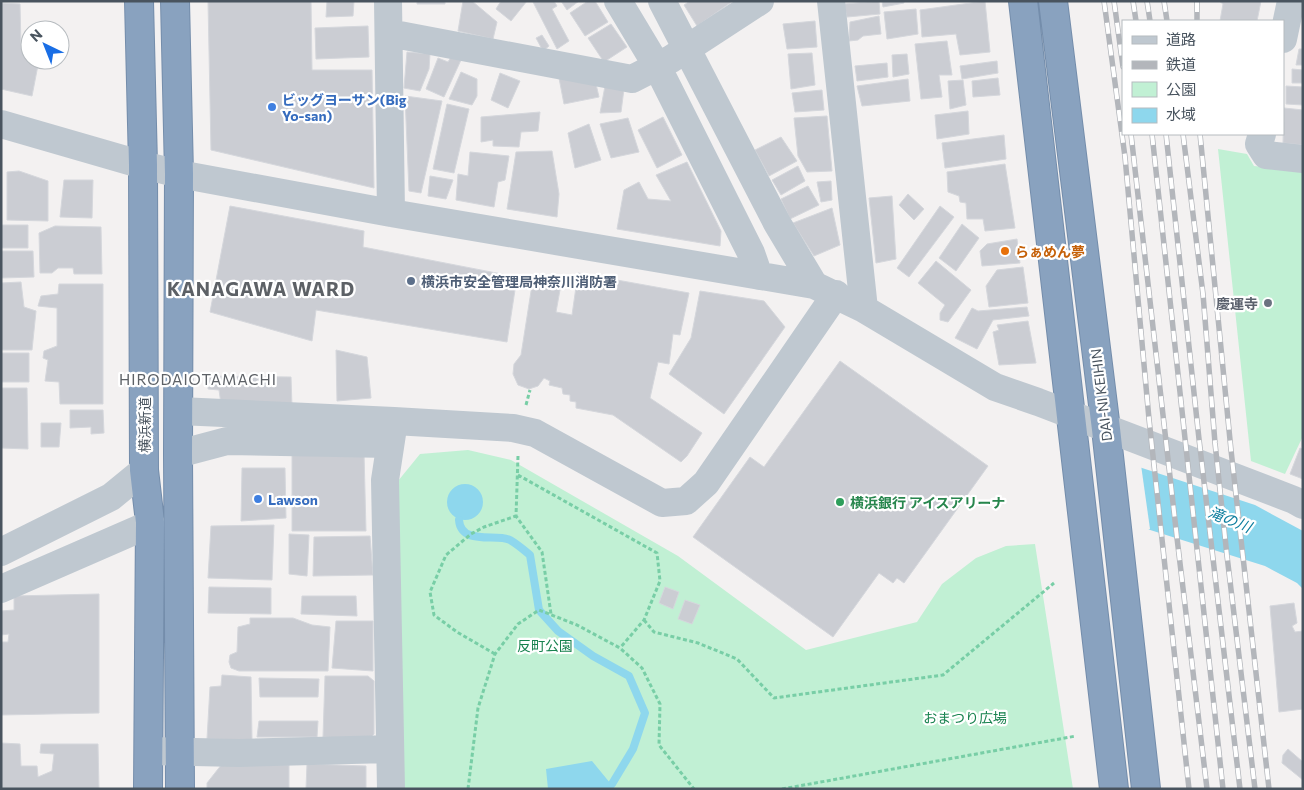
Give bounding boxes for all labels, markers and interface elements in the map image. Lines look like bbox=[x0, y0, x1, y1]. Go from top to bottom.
north arrow bbox=[20, 20, 70, 70]
legend bbox=[1122, 20, 1284, 135]
text: N bbox=[26, 25, 45, 45]
text: 道路 bbox=[1166, 30, 1196, 48]
text: 鉄道 bbox=[1166, 55, 1196, 73]
text: 公園 bbox=[1166, 80, 1196, 98]
place label: ビッグヨーサン(Big Yo-san) bbox=[282, 91, 407, 124]
marker: ビッグヨーサン(Big Yo-san) bbox=[266, 101, 278, 113]
text: 水域 bbox=[1166, 105, 1196, 123]
place label: らぁめん夢 bbox=[1015, 243, 1085, 260]
marker: らぁめん夢 bbox=[999, 245, 1011, 257]
place label: 横浜市安全管理局神奈川消防署 bbox=[421, 273, 617, 290]
marker: 横浜市安全管理局神奈川消防署 bbox=[405, 275, 417, 287]
district label: KANAGAWA WARD bbox=[167, 277, 355, 300]
place label: 慶運寺 bbox=[1216, 295, 1258, 312]
marker: 慶運寺 bbox=[1262, 297, 1274, 309]
street label: DAI-NI KEIHIN bbox=[1087, 348, 1115, 442]
district label: HIRODAIOTAMACHI bbox=[119, 370, 277, 388]
street label: 横浜新道 bbox=[136, 397, 153, 453]
place label: Lawson bbox=[268, 491, 318, 508]
marker: Lawson bbox=[252, 493, 264, 505]
place label: 横浜銀行 アイスアリーナ bbox=[850, 494, 1006, 511]
marker: 横浜銀行 アイスアリーナ bbox=[834, 496, 846, 508]
water label: 滝の川 bbox=[1206, 502, 1256, 537]
park label: 反町公園 bbox=[517, 637, 573, 654]
park label: おまつり広場 bbox=[923, 709, 1007, 726]

